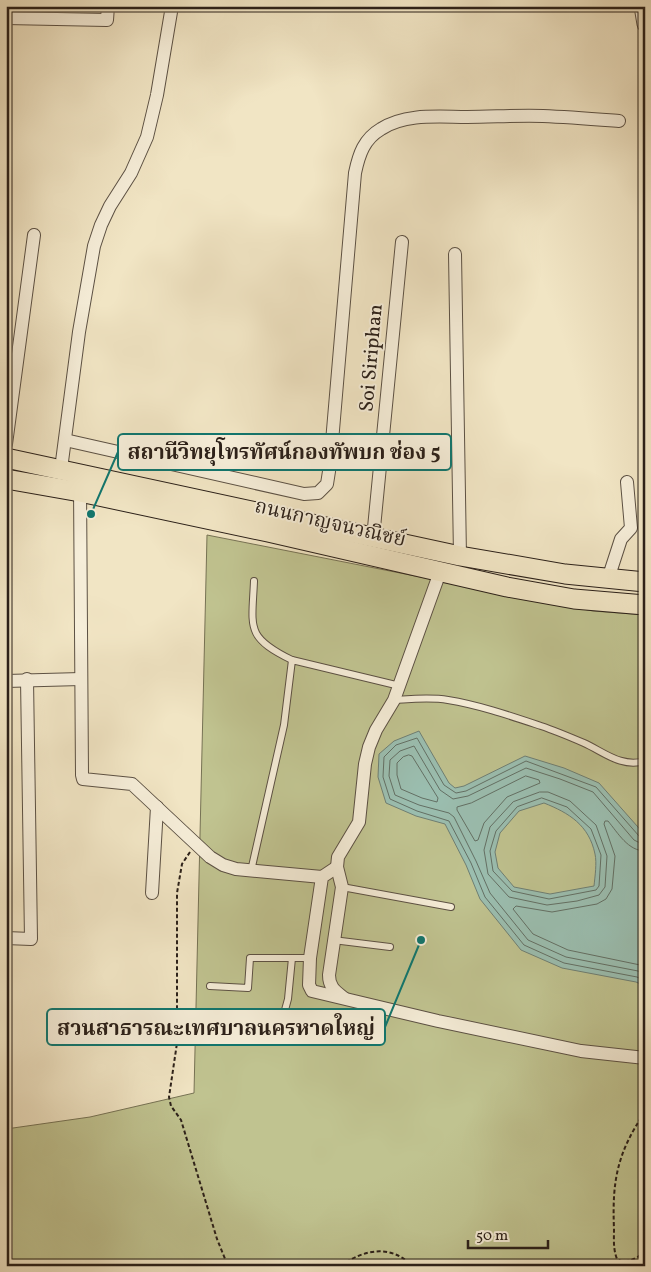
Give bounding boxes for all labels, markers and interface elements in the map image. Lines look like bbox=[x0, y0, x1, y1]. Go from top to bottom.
street label: Soi Siriphan bbox=[353, 303, 391, 413]
callout: สถานีวิทยุโทรทัศน์กองทัพบก ช่อง 5 bbox=[118, 434, 451, 470]
text: สถานีวิทยุโทรทัศน์กองทัพบก ช่อง 5 bbox=[127, 437, 441, 468]
street label: ถนนกาญจนวณิชย์ bbox=[252, 493, 408, 555]
callout: สวนสาธารณะเทศบาลนครหาดใหญ่ bbox=[47, 1009, 385, 1045]
text: สวนสาธารณะเทศบาลนครหาดใหญ่ bbox=[57, 1013, 375, 1044]
scale bar bbox=[468, 1217, 548, 1249]
text: 50 m bbox=[476, 1226, 508, 1247]

